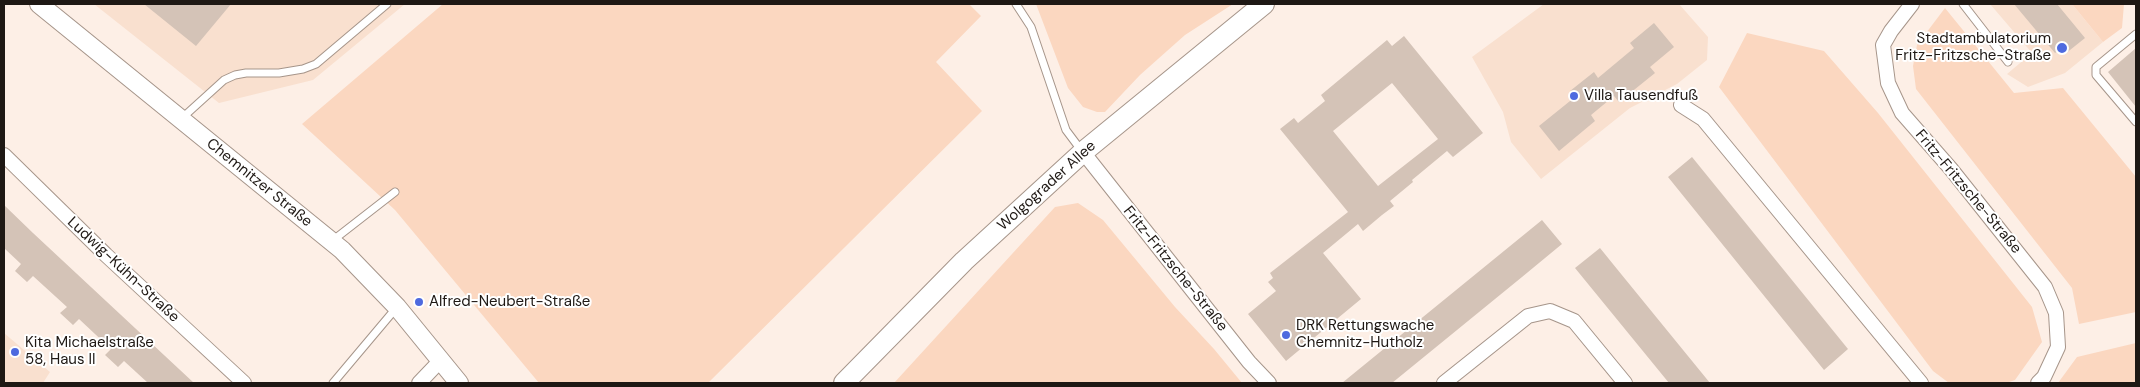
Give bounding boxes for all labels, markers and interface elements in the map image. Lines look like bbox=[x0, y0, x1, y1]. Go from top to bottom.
place label: Stadtambulatorium Fritz-Fritzsche-Straße bbox=[1895, 30, 2051, 65]
marker: Stadtambulatorium Fritz-Fritzsche-Straße bbox=[2055, 41, 2069, 55]
place label: Villa Tausendfuß bbox=[1584, 87, 1698, 105]
marker: Villa Tausendfuß bbox=[1568, 90, 1580, 102]
street label: Fritz-Fritzsche-Straße bbox=[1911, 127, 2025, 257]
street label: Chemnitzer Straße bbox=[203, 135, 315, 231]
street label: Wolgograder Allee bbox=[994, 137, 1100, 235]
street label: Fritz-Fritzsche-Straße bbox=[1119, 203, 1231, 335]
street label: Ludwig-Kühn-Straße bbox=[63, 213, 183, 327]
place label: Alfred-Neubert-Straße bbox=[429, 293, 590, 311]
marker: Alfred-Neubert-Straße bbox=[413, 296, 425, 308]
place label: DRK Rettungswache Chemnitz-Hutholz bbox=[1296, 317, 1434, 352]
marker: DRK Rettungswache Chemnitz-Hutholz bbox=[1280, 329, 1292, 341]
place label: Kita Michaelstraße 58, Haus II bbox=[25, 334, 154, 369]
marker: Kita Michaelstraße 58, Haus II bbox=[9, 346, 21, 358]

